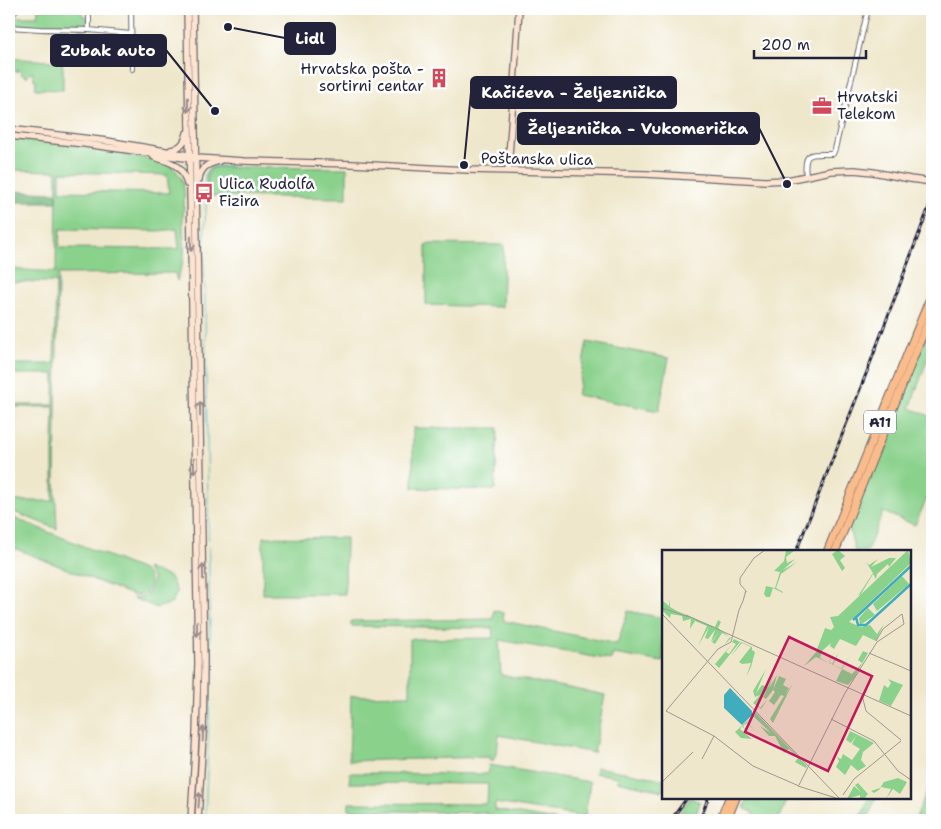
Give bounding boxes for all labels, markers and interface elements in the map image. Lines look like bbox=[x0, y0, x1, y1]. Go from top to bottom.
callout: Lidl bbox=[285, 23, 335, 54]
text: Lidl bbox=[295, 28, 325, 49]
scale bar bbox=[754, 28, 866, 60]
callout: Zubak auto bbox=[51, 35, 166, 66]
text: 200 m bbox=[761, 35, 810, 55]
text: Zubak auto bbox=[60, 40, 156, 61]
place label: Hrvatska pošta - sortirni centar bbox=[301, 59, 424, 96]
building icon: Hrvatska pošta - sortirni centar bbox=[428, 67, 450, 89]
callout: Kačićeva - Željeznička bbox=[471, 77, 676, 108]
text: Kačićeva - Željeznička bbox=[481, 82, 667, 103]
place label: Hrvatski Telekom bbox=[837, 87, 898, 124]
office icon: Hrvatski Telekom bbox=[811, 95, 833, 117]
one-way arrow bbox=[184, 97, 193, 113]
callout: Željeznička - Vukomerička bbox=[518, 113, 759, 144]
text: Željeznička - Vukomerička bbox=[528, 118, 748, 139]
street label: Poštanska ulica bbox=[481, 148, 594, 170]
place label: Ulica Rudolfa Fizira bbox=[219, 174, 315, 211]
bus stop icon: Ulica Rudolfa Fizira bbox=[193, 182, 215, 204]
one-way arrow bbox=[186, 235, 195, 251]
one-way arrow bbox=[196, 402, 205, 418]
road number: A11 bbox=[864, 411, 896, 434]
one-way arrow bbox=[190, 458, 199, 474]
inset map bbox=[662, 550, 911, 799]
one-way arrow bbox=[198, 564, 208, 580]
one-way arrow bbox=[192, 620, 202, 636]
one-way arrow bbox=[198, 727, 207, 743]
one-way arrow bbox=[194, 792, 203, 808]

